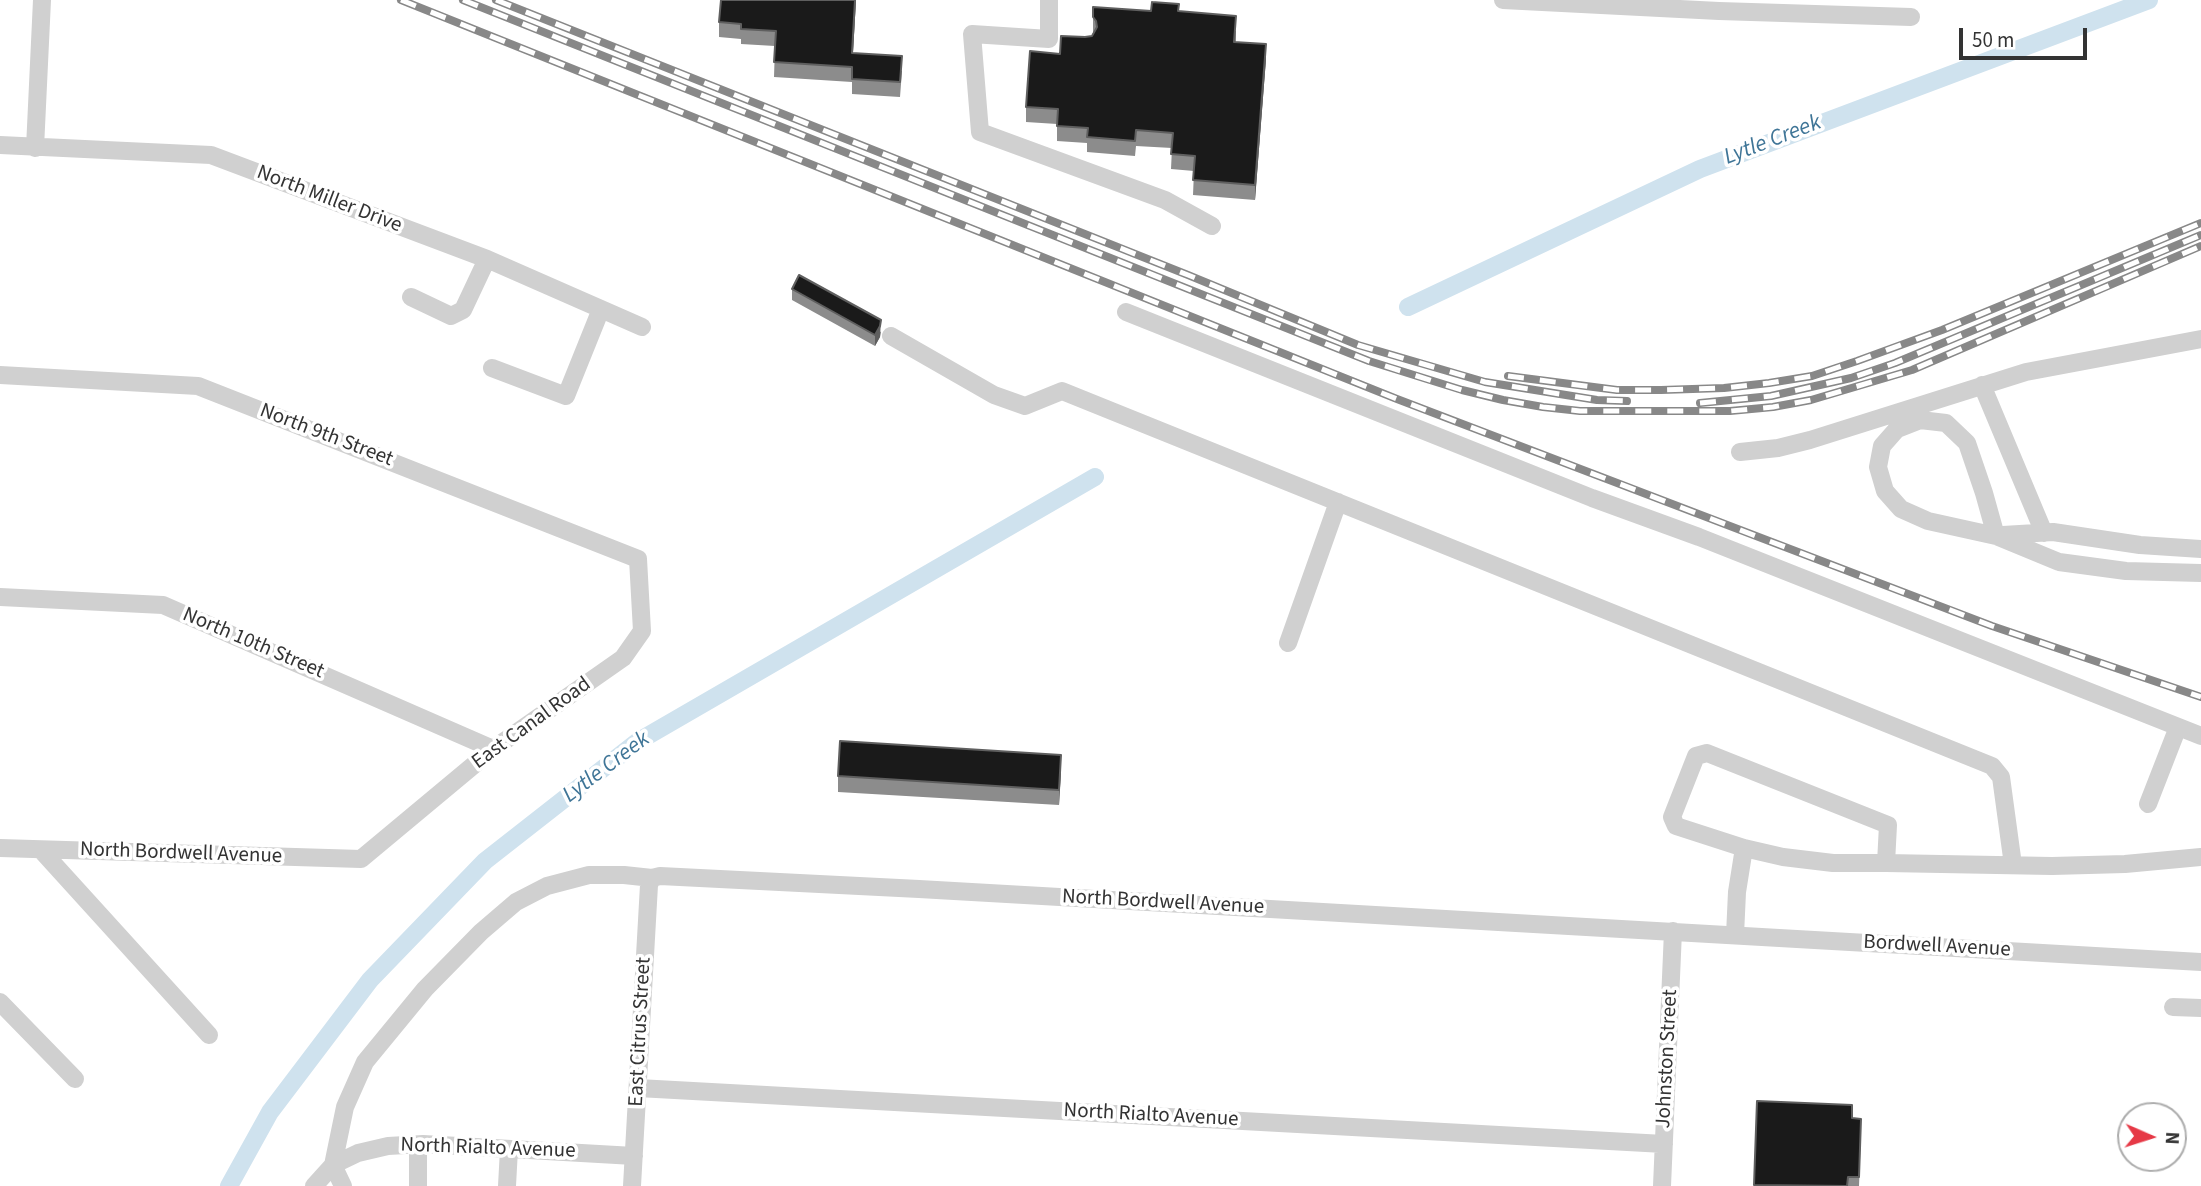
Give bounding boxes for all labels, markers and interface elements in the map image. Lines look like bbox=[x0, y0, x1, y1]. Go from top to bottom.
scale bar bbox=[1963, 14, 2091, 58]
text: 50 m bbox=[1972, 25, 2014, 55]
water label: Lytle Creek bbox=[1720, 110, 1826, 172]
street label: North Miller Drive bbox=[253, 161, 405, 239]
street label: North 9th Street bbox=[256, 399, 396, 473]
street label: North 10th Street bbox=[178, 603, 328, 685]
street label: East Canal Road bbox=[468, 672, 596, 776]
water label: Lytle Creek bbox=[558, 726, 656, 810]
street label: North Bordwell Avenue bbox=[79, 838, 283, 870]
street label: North Bordwell Avenue bbox=[1061, 885, 1265, 921]
street label: Bordwell Avenue bbox=[1863, 931, 2011, 963]
street label: East Citrus Street bbox=[624, 956, 658, 1108]
street label: Johnston Street bbox=[1652, 989, 1684, 1129]
street label: North Rialto Avenue bbox=[1063, 1099, 1239, 1133]
north arrow bbox=[2117, 1102, 2187, 1172]
text: N bbox=[2158, 1131, 2185, 1145]
street label: North Rialto Avenue bbox=[400, 1133, 576, 1165]

